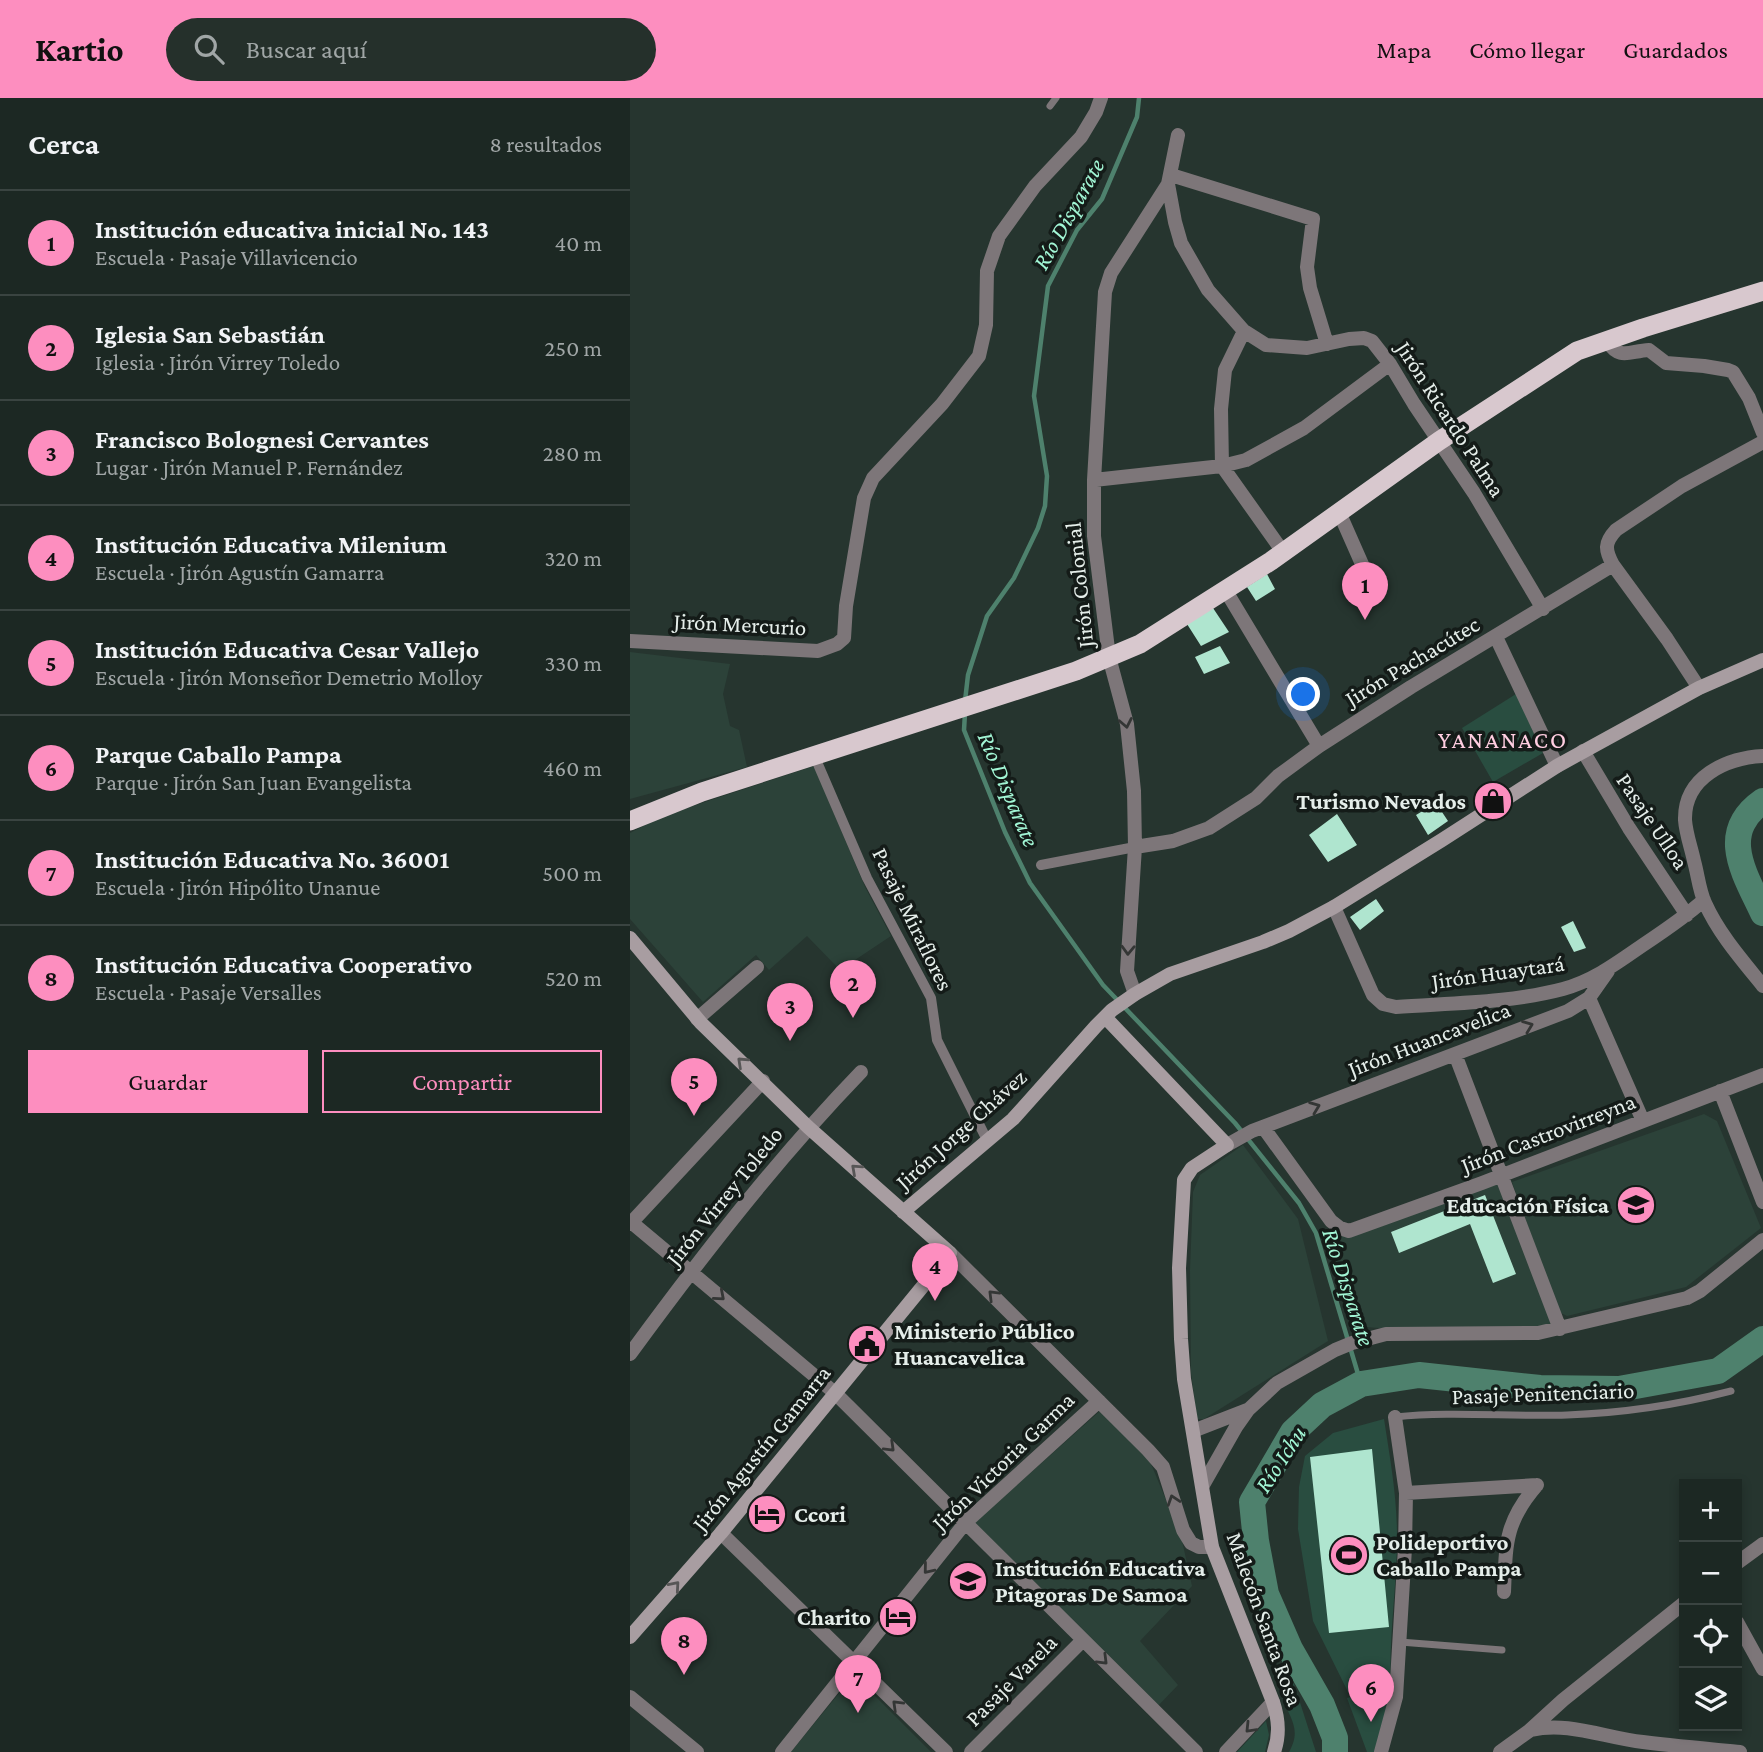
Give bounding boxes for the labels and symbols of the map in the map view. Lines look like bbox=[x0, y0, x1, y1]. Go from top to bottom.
water label: Río Disparate bbox=[1027, 154, 1109, 274]
street label: Jirón Ricardo Palma bbox=[1390, 335, 1511, 502]
street label: Jirón Colonial bbox=[1059, 521, 1099, 651]
pin: 1 bbox=[1342, 562, 1388, 620]
street label: Jirón Mercurio bbox=[671, 607, 807, 640]
street label: Jirón Pachacútec bbox=[1338, 611, 1484, 712]
your location bbox=[1286, 677, 1320, 711]
one-way arrow bbox=[1118, 717, 1133, 729]
district label: YANANACO bbox=[1438, 726, 1568, 753]
water label: Río Disparate bbox=[973, 727, 1045, 851]
street label: Pasaje Ulloa bbox=[1611, 768, 1695, 874]
shop icon: Turismo Nevados bbox=[1472, 780, 1514, 822]
place label: Turismo Nevados bbox=[1296, 788, 1466, 814]
street label: Pasaje Miraflores bbox=[867, 843, 959, 995]
one-way arrow bbox=[1120, 945, 1135, 956]
street label: Jirón Huaytará bbox=[1428, 950, 1566, 994]
pin: 2 bbox=[830, 960, 876, 1018]
pin: 3 bbox=[767, 983, 813, 1041]
street label: Jirón Huancavelica bbox=[1342, 996, 1514, 1083]
one-way arrow bbox=[1521, 1020, 1533, 1034]
one-way arrow bbox=[737, 1057, 750, 1070]
pin: 5 bbox=[671, 1058, 717, 1116]
street label: Jirón Jorge Chávez bbox=[889, 1063, 1032, 1196]
street label: Jirón Castrovirreyna bbox=[1455, 1088, 1639, 1179]
one-way arrow bbox=[1309, 1102, 1321, 1116]
street label: Jirón Virrey Toledo bbox=[659, 1121, 788, 1272]
one-way arrow bbox=[851, 1165, 864, 1178]
school or university icon: Educación Física bbox=[1615, 1184, 1657, 1226]
place label: Educación Física bbox=[1446, 1192, 1610, 1218]
water label: Río Disparate bbox=[1317, 1225, 1381, 1349]
pin: 4 bbox=[912, 1243, 958, 1301]
one-way arrow bbox=[713, 1287, 725, 1300]
one-way arrow bbox=[988, 1291, 1001, 1304]
place label: Ministerio Público Huancavelica bbox=[894, 1318, 1075, 1370]
public building icon: Ministerio Público Huancavelica bbox=[846, 1323, 888, 1365]
street label: Jirón Agustín Gamarra bbox=[685, 1360, 836, 1537]
street label: Pasaje Penitenciario bbox=[1451, 1377, 1635, 1409]
street label: Jirón Victoria Garma bbox=[925, 1386, 1080, 1537]
water label: Río Ichu bbox=[1249, 1421, 1311, 1497]
one-way arrow bbox=[882, 1439, 895, 1452]
hotel icon: Ccori bbox=[746, 1493, 788, 1535]
one-way arrow bbox=[1167, 1494, 1181, 1507]
place label: Ccori bbox=[794, 1501, 846, 1527]
street label: Malecón Santa Rosa bbox=[1221, 1528, 1309, 1710]
place label: Polideportivo Caballo Pampa bbox=[1376, 1529, 1522, 1581]
sports icon: Polideportivo Caballo Pampa bbox=[1328, 1534, 1370, 1576]
place label: Institución Educativa Pitagoras De Samoa bbox=[995, 1555, 1206, 1607]
school or university icon: Institución Educativa Pitagoras De Samoa bbox=[947, 1560, 989, 1602]
one-way arrow bbox=[924, 1561, 937, 1573]
one-way arrow bbox=[667, 1581, 679, 1594]
hotel icon: Charito bbox=[877, 1596, 919, 1638]
place label: Charito bbox=[797, 1604, 871, 1630]
pin: 8 bbox=[661, 1617, 707, 1675]
street label: Pasaje Varela bbox=[960, 1629, 1062, 1731]
one-way arrow bbox=[1094, 1652, 1107, 1665]
pin: 7 bbox=[835, 1655, 881, 1713]
pin: 6 bbox=[1348, 1664, 1394, 1722]
one-way arrow bbox=[892, 1700, 905, 1713]
one-way arrow bbox=[1246, 1719, 1259, 1732]

